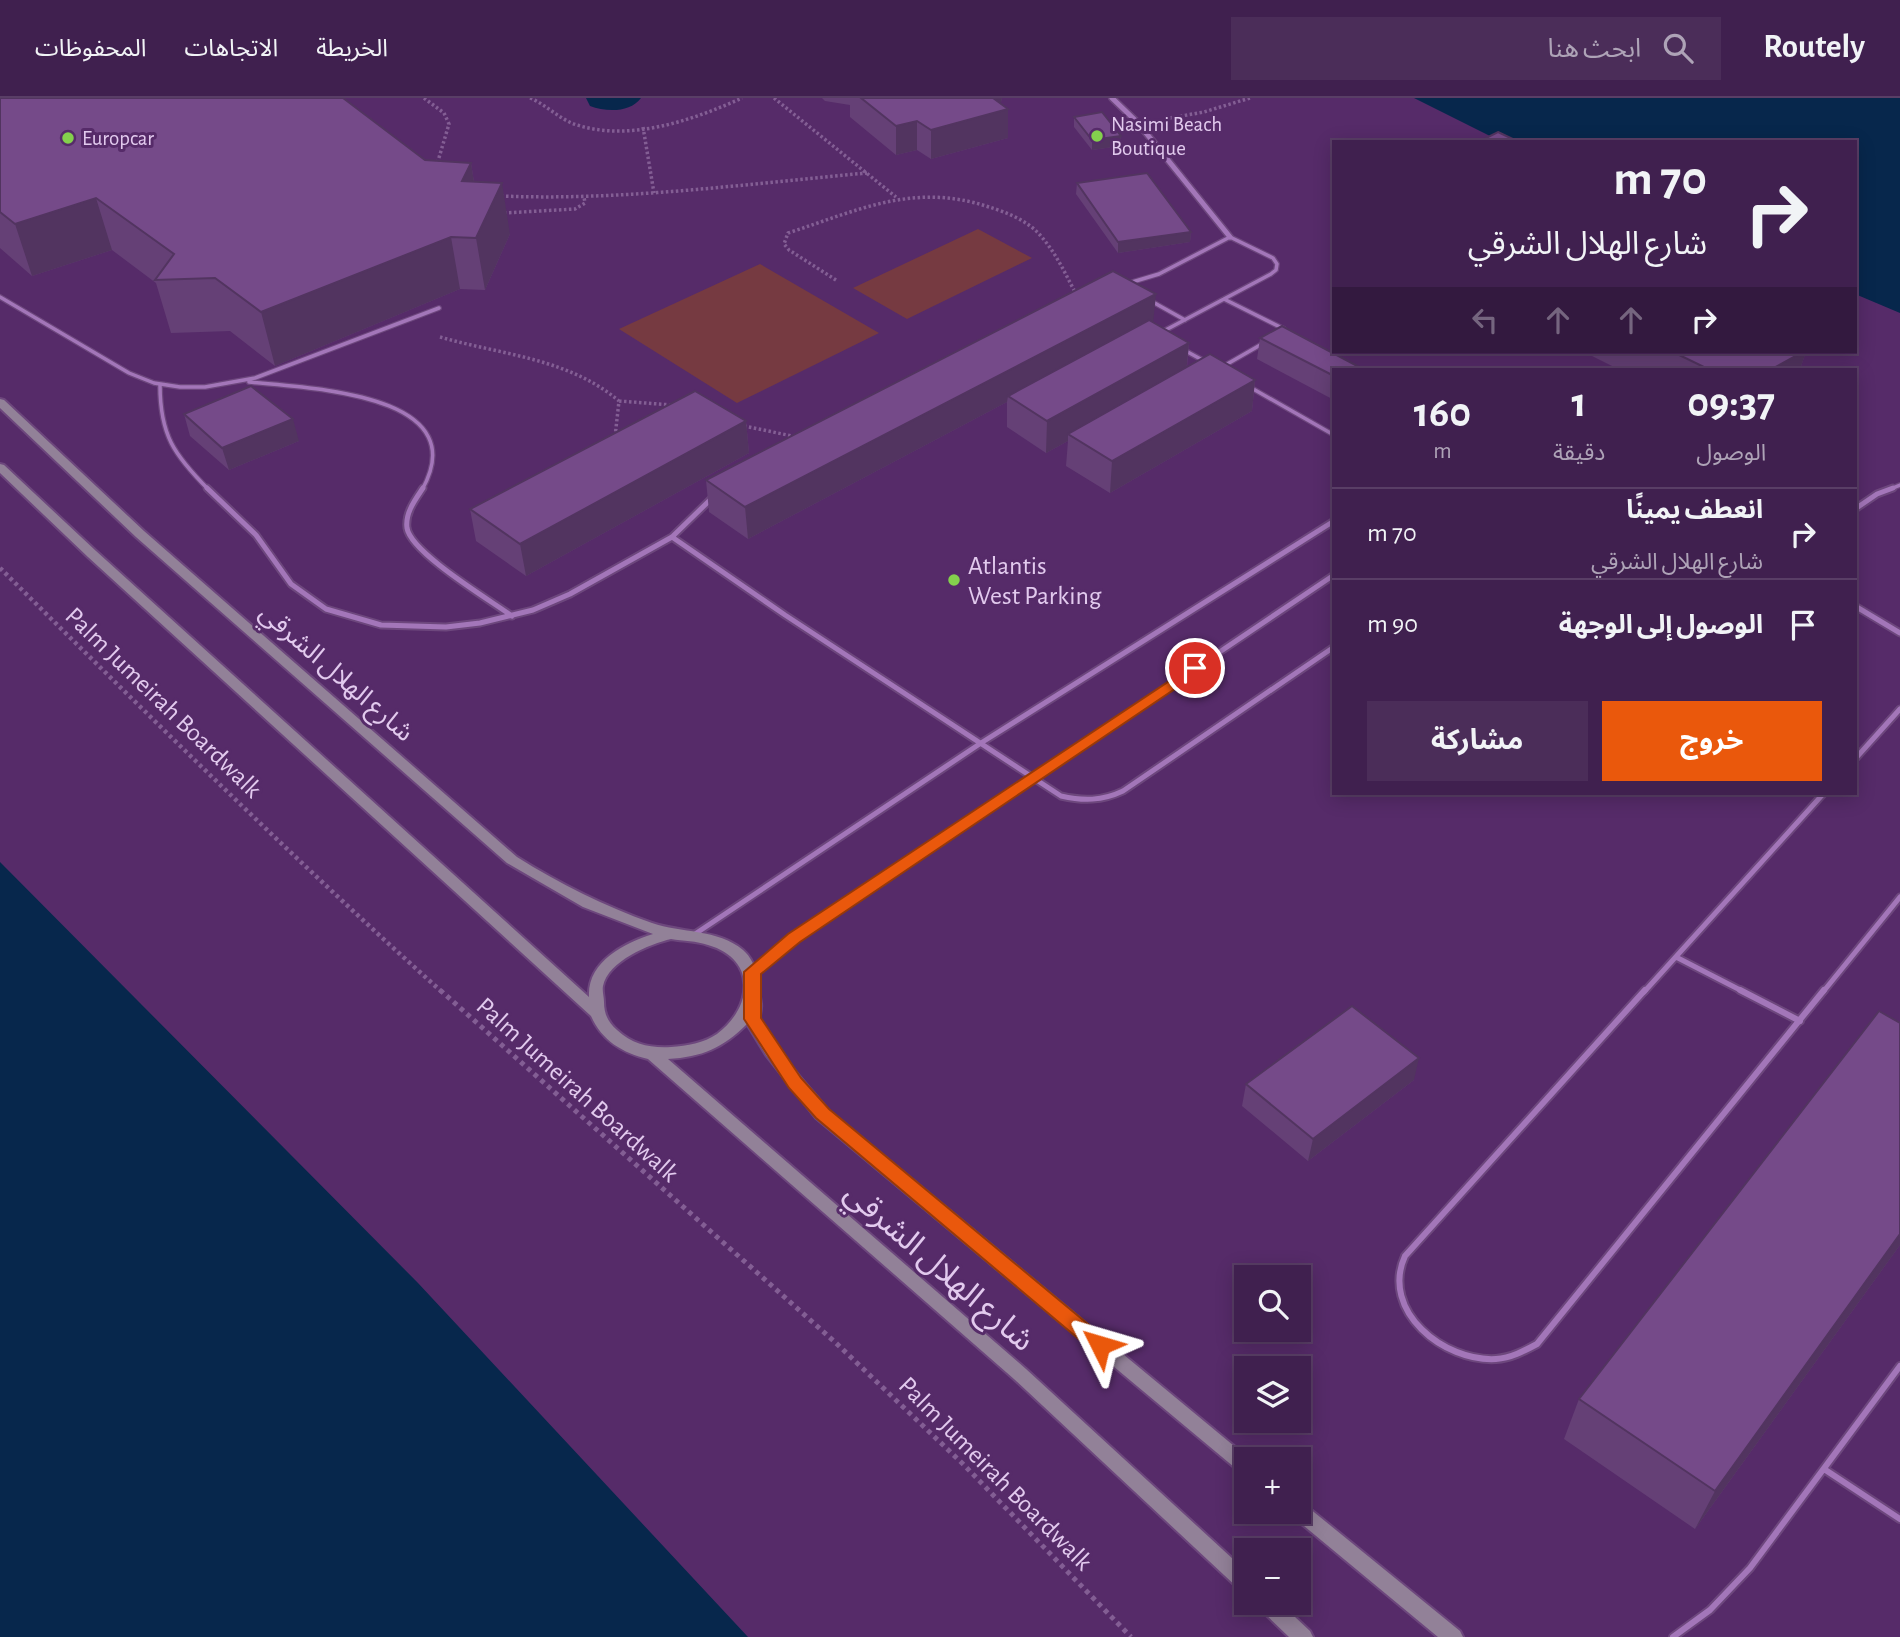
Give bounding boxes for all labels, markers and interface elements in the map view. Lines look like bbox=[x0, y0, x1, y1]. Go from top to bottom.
search box bbox=[1231, 17, 1721, 80]
icon: search bbox=[1659, 29, 1697, 67]
text: Routely bbox=[1763, 31, 1865, 64]
text: ابحث هنا bbox=[1547, 36, 1641, 62]
text: المحفوظات bbox=[35, 37, 146, 61]
text: الاتجاهات bbox=[184, 37, 278, 61]
text: الخريطة bbox=[316, 37, 388, 61]
place label: Nasimi Beach Boutique bbox=[1111, 114, 1222, 159]
place label: Europcar bbox=[82, 128, 154, 149]
marker: Nasimi Beach Boutique bbox=[1089, 128, 1105, 144]
marker: Europcar bbox=[60, 130, 76, 146]
text: 70 m bbox=[1613, 155, 1707, 204]
icon: right bbox=[1731, 168, 1822, 259]
text: شارع الهلال الشرقي bbox=[1468, 228, 1707, 260]
icon: left bbox=[1466, 301, 1504, 339]
icon: ahead bbox=[1539, 301, 1577, 339]
icon: ahead bbox=[1612, 301, 1650, 339]
icon: right bbox=[1685, 301, 1723, 339]
text: 1 bbox=[1572, 382, 1587, 424]
text: 09:37 bbox=[1687, 382, 1775, 424]
text: 160 bbox=[1414, 392, 1471, 434]
text: m bbox=[1433, 440, 1452, 463]
text: دقيقة bbox=[1553, 442, 1605, 465]
text: الوصول bbox=[1696, 442, 1766, 465]
text: انعطف يمينًا bbox=[1626, 497, 1763, 523]
icon: right bbox=[1784, 515, 1822, 553]
text: 70 m bbox=[1367, 520, 1417, 546]
text: شارع الهلال الشرقي bbox=[1591, 551, 1763, 574]
place label: Atlantis West Parking bbox=[968, 553, 1102, 609]
marker: Atlantis West Parking bbox=[946, 572, 962, 588]
street label: شارع الهلال الشرقي bbox=[251, 599, 418, 751]
street label: Palm Jumeirah Boardwalk bbox=[60, 602, 267, 803]
icon: arrive bbox=[1784, 606, 1822, 644]
text: 90 m bbox=[1367, 611, 1418, 637]
text: الوصول إلى الوجهة bbox=[1559, 612, 1763, 638]
pin bbox=[1165, 638, 1225, 698]
icon: arrive bbox=[1176, 649, 1214, 687]
button: مشاركة bbox=[1367, 701, 1588, 781]
button: خروج bbox=[1602, 701, 1822, 781]
street label: Palm Jumeirah Boardwalk bbox=[471, 993, 683, 1187]
street label: شارع الهلال الشرقي bbox=[834, 1176, 1040, 1363]
map controls bbox=[1234, 1265, 1311, 1615]
button: search bbox=[1234, 1265, 1311, 1342]
position arrow bbox=[1063, 1308, 1137, 1382]
button: layers bbox=[1234, 1356, 1311, 1433]
street label: Palm Jumeirah Boardwalk bbox=[894, 1372, 1097, 1576]
button: + bbox=[1234, 1447, 1311, 1524]
button: − bbox=[1234, 1538, 1311, 1615]

